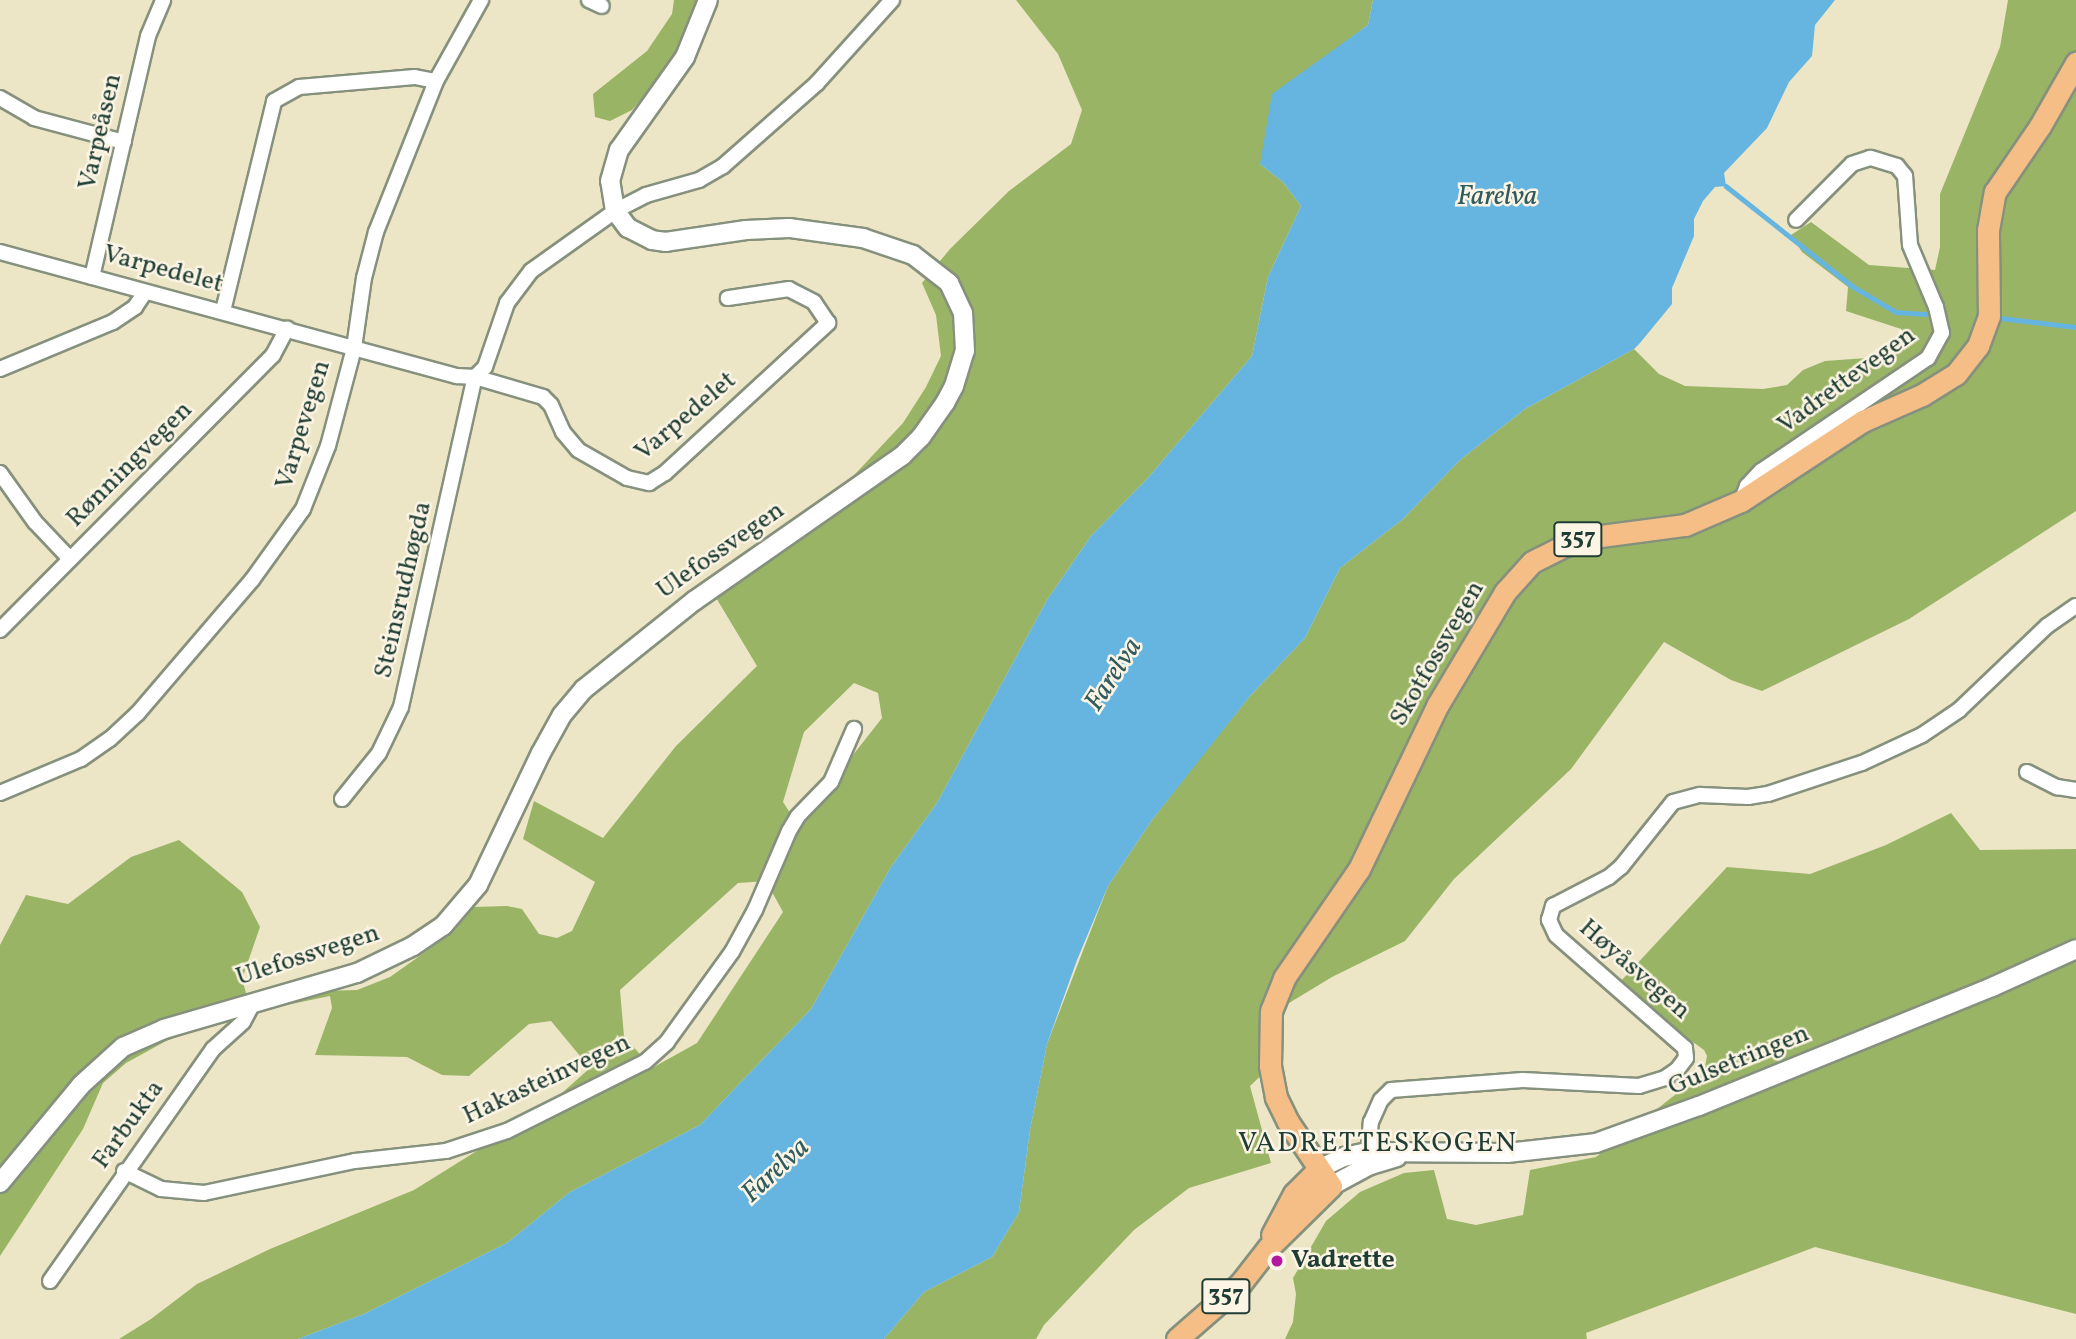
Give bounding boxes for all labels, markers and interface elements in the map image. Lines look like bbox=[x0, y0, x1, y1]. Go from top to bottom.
street label: Varpeåsen bbox=[72, 71, 130, 193]
water label: Farelva bbox=[1457, 180, 1537, 214]
street label: Varpedelet bbox=[100, 239, 226, 301]
street label: Vadrettevegen bbox=[1772, 320, 1922, 442]
street label: Varpevegen bbox=[270, 357, 338, 493]
street label: Varpedelet bbox=[629, 366, 743, 468]
street label: Rønningvegen bbox=[60, 395, 200, 535]
street label: Ulefossvegen bbox=[651, 495, 791, 607]
street label: Steinsrudhøgda bbox=[369, 499, 439, 681]
road number: 357 bbox=[1552, 518, 1604, 560]
street label: Skotfossvegen bbox=[1384, 576, 1492, 732]
water label: Farelva bbox=[1078, 632, 1150, 718]
street label: Høyåsvegen bbox=[1572, 913, 1696, 1027]
street label: Ulefossvegen bbox=[232, 918, 384, 994]
street label: Gulsetringen bbox=[1664, 1019, 1814, 1103]
street label: Hakasteinvegen bbox=[458, 1028, 636, 1132]
street label: Farbukta bbox=[86, 1074, 172, 1176]
district label: VADRETTESKOGEN bbox=[1240, 1127, 1516, 1161]
water label: Farelva bbox=[735, 1131, 817, 1211]
place label: Vadrette bbox=[1291, 1245, 1395, 1277]
marker: Vadrette bbox=[1269, 1253, 1285, 1269]
road number: 357 bbox=[1200, 1276, 1252, 1316]

